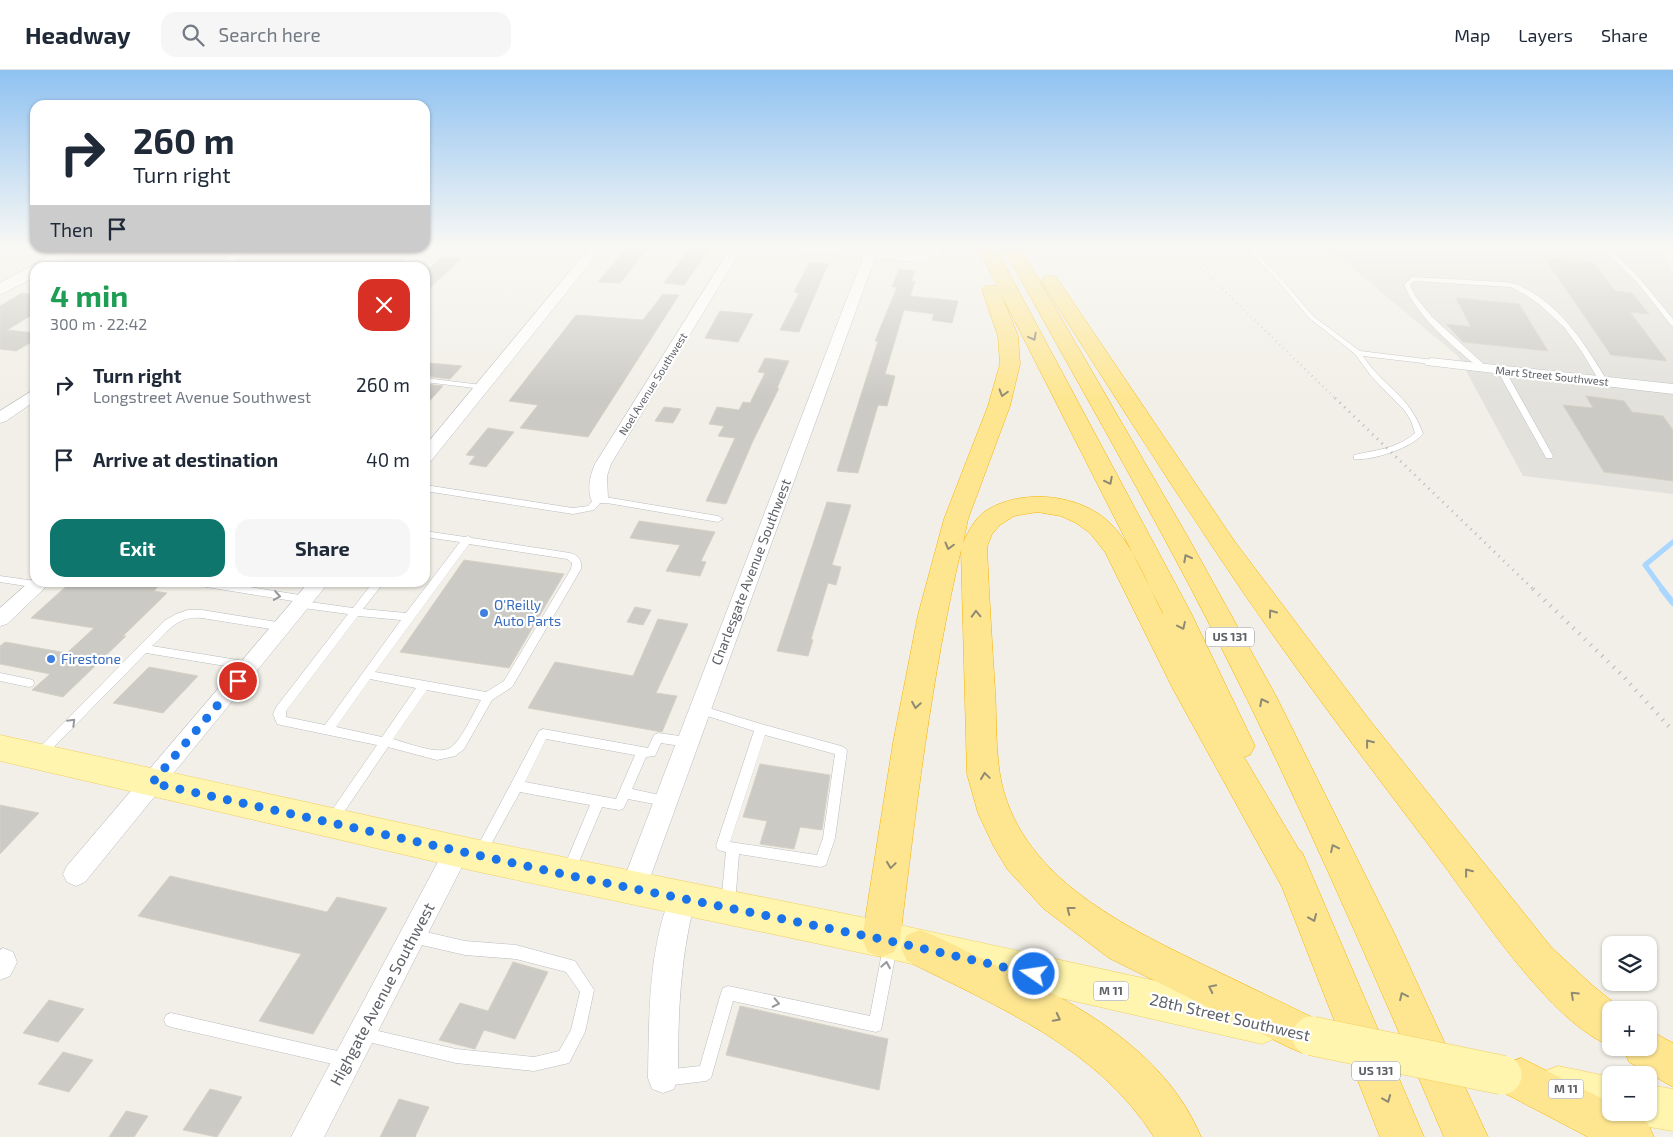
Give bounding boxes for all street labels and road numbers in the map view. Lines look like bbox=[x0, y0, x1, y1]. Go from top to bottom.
street label: Noel Avenue Southwest bbox=[616, 330, 689, 437]
street label: Mart Street Southwest bbox=[1495, 363, 1609, 388]
street label: Charlesgate Avenue Southwest bbox=[707, 476, 794, 667]
road number: US 131 bbox=[1206, 628, 1254, 646]
street label: Highgate Avenue Southwest bbox=[325, 899, 438, 1088]
road number: M 11 bbox=[1094, 981, 1128, 1000]
street label: 28th Street Southwest bbox=[1148, 989, 1312, 1044]
road number: US 131 bbox=[1352, 1061, 1400, 1080]
road number: M 11 bbox=[1548, 1080, 1584, 1098]

